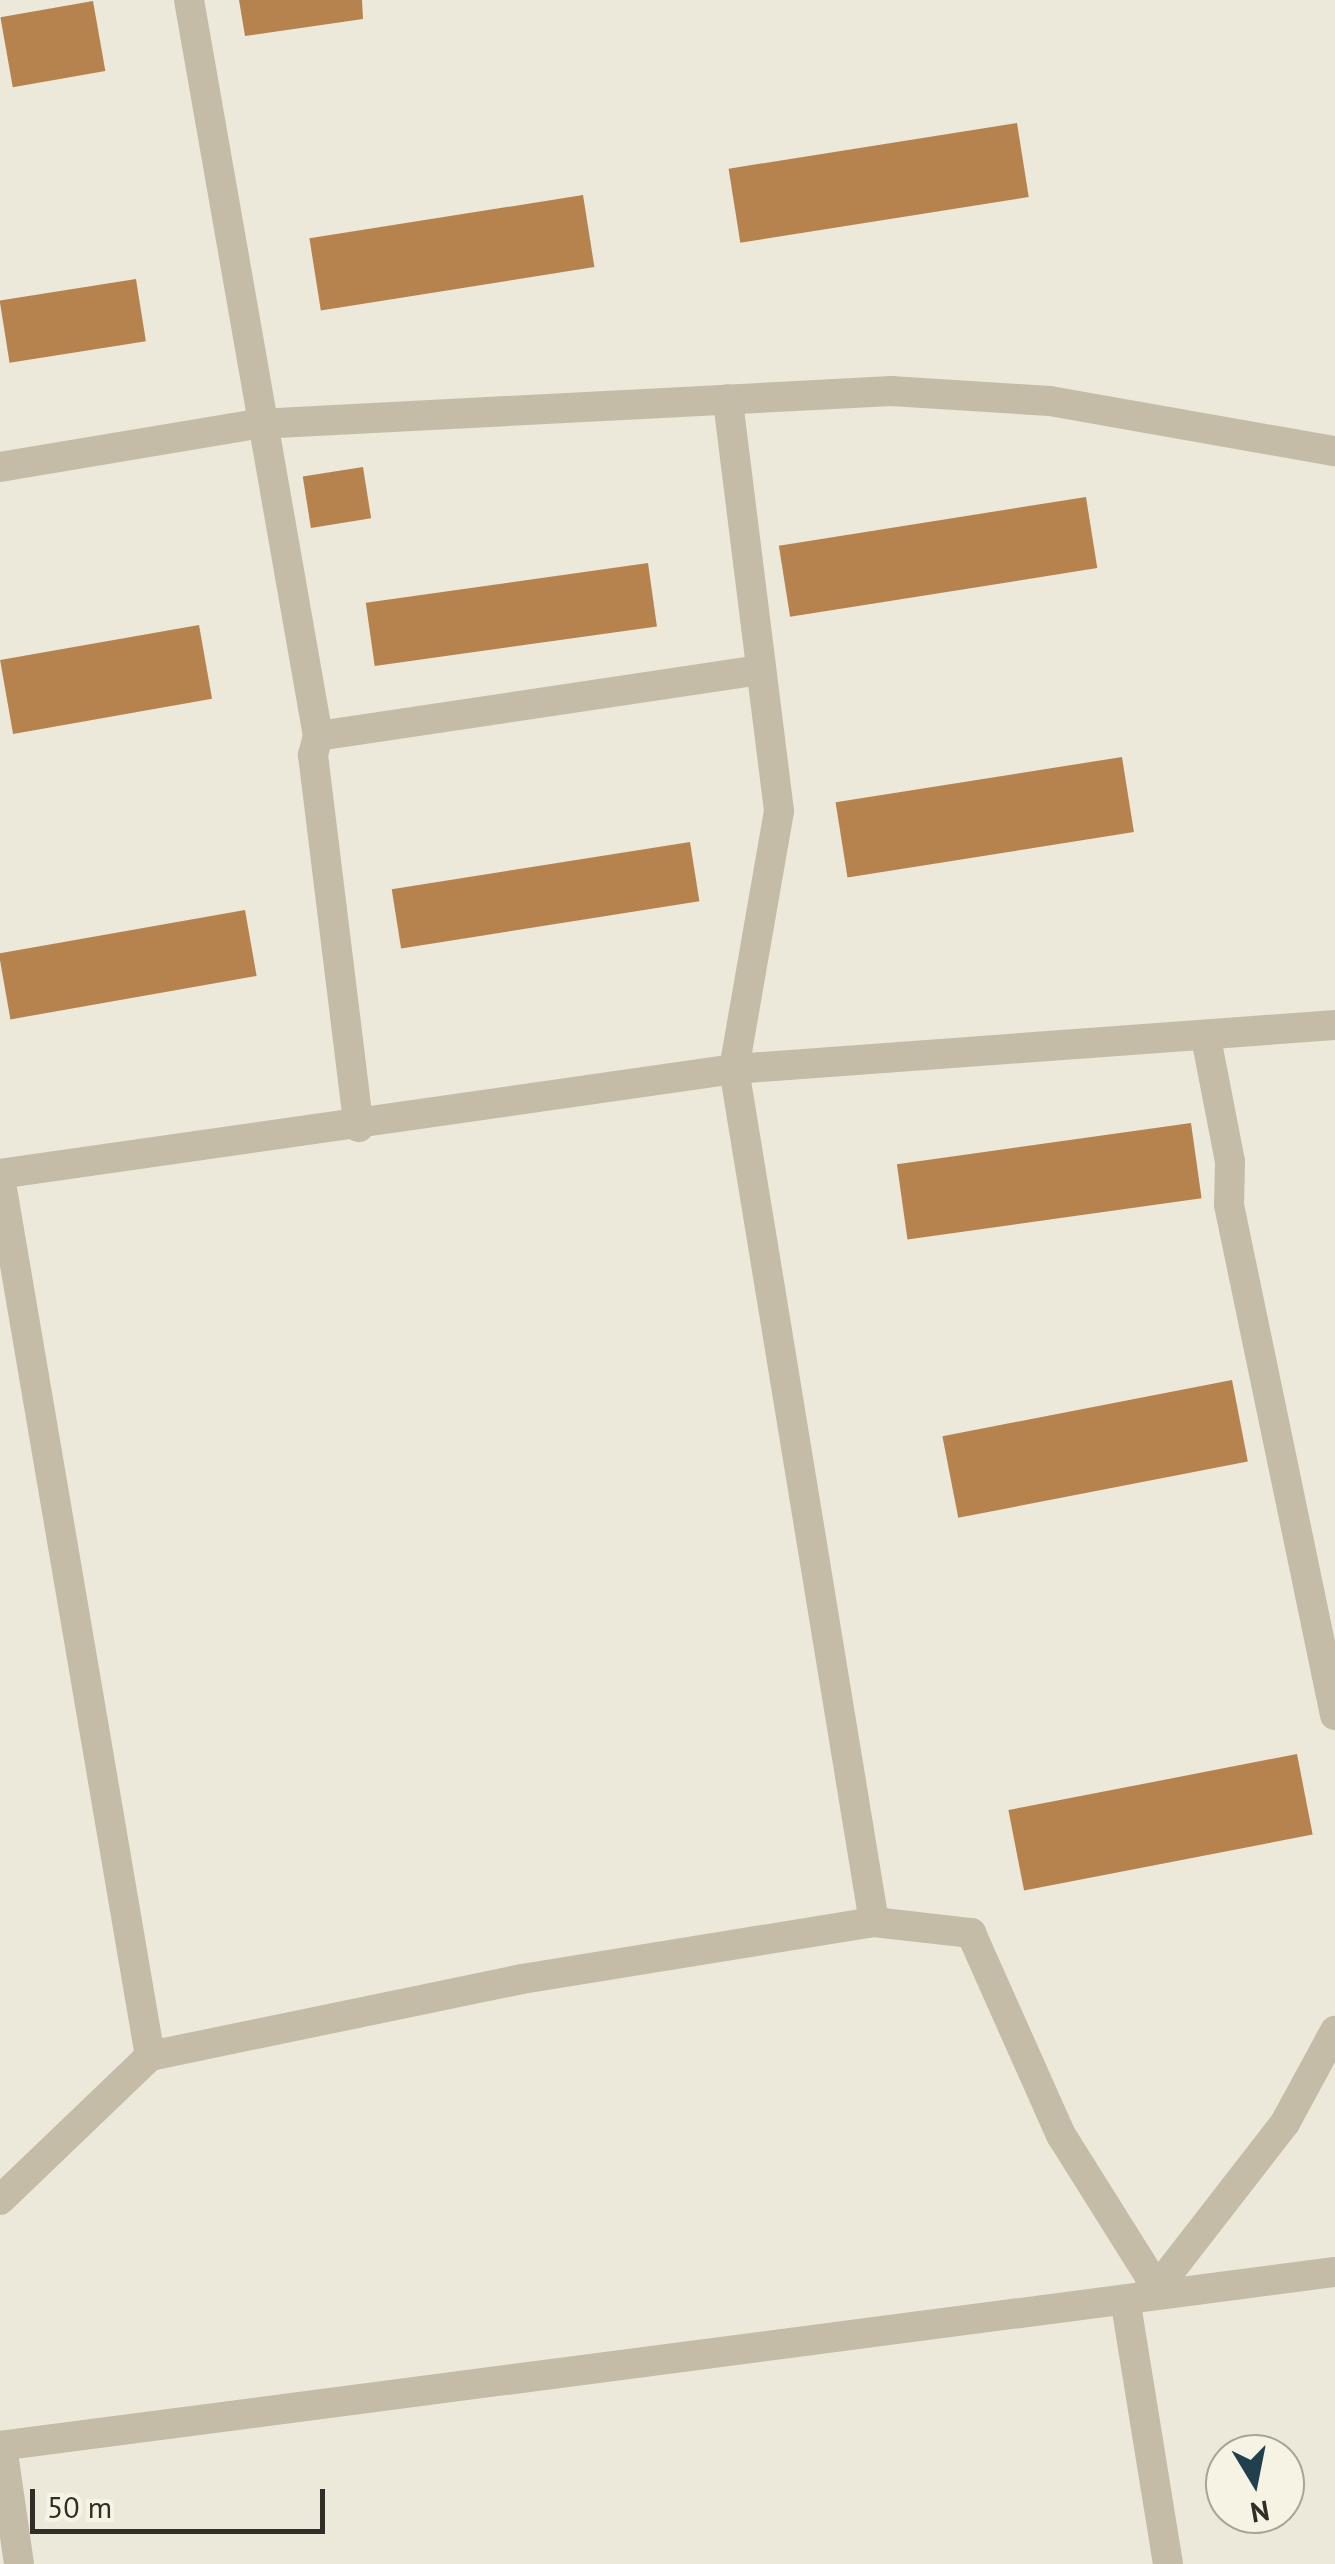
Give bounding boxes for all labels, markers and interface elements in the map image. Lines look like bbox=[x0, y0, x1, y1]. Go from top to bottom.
north arrow bbox=[1205, 2434, 1305, 2534]
scale bar bbox=[35, 2469, 330, 2531]
text: 50 m bbox=[47, 2487, 112, 2526]
text: N bbox=[1248, 2492, 1272, 2532]

